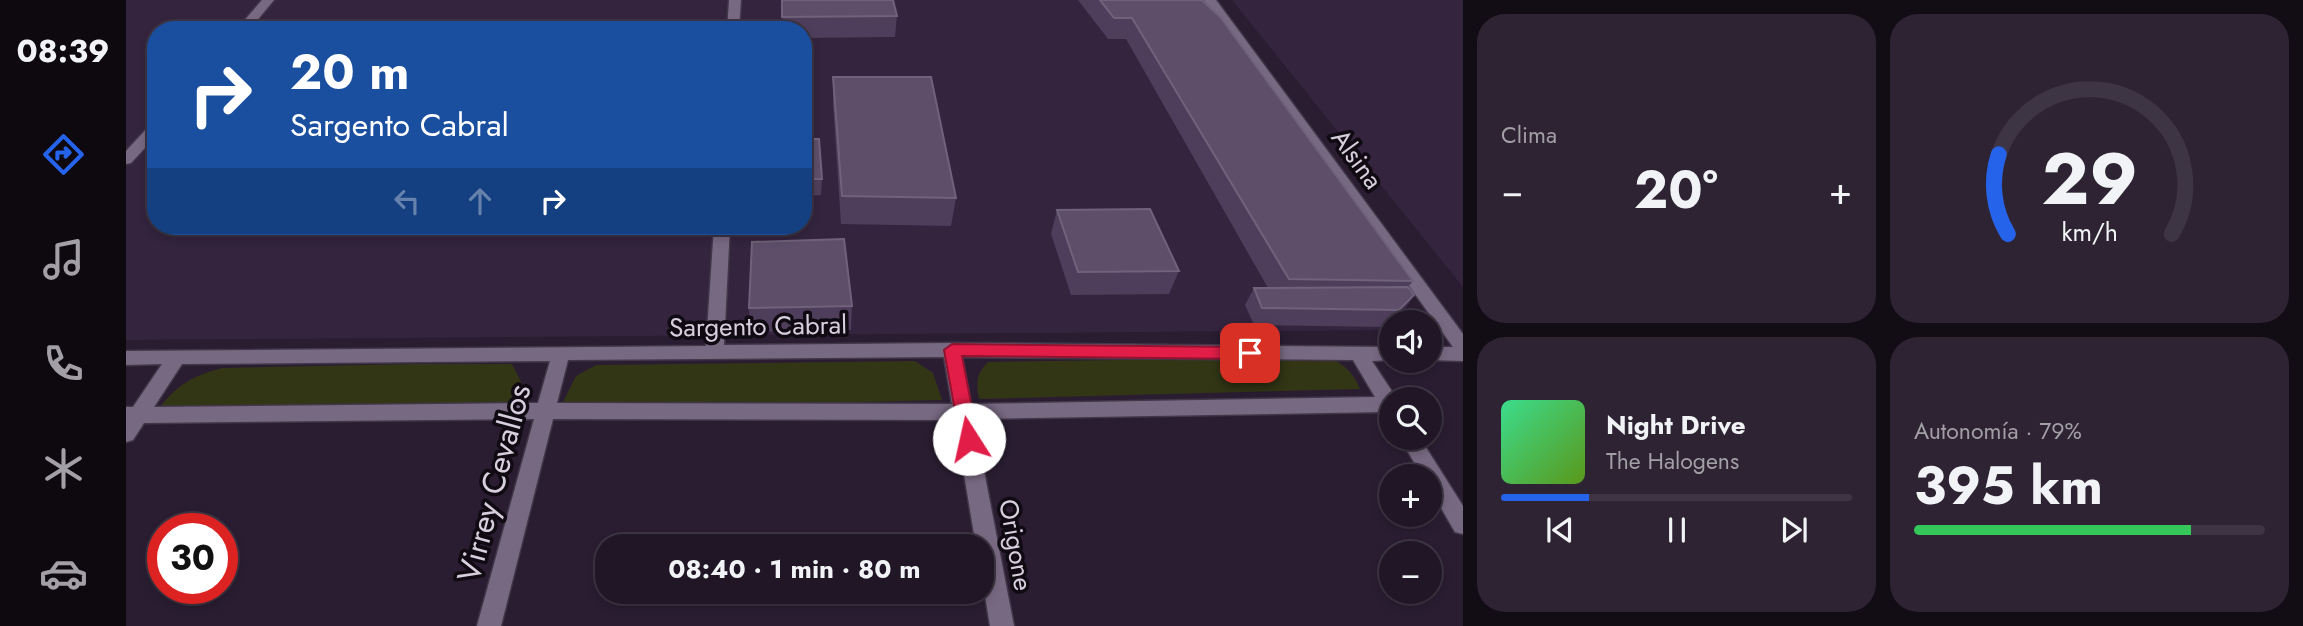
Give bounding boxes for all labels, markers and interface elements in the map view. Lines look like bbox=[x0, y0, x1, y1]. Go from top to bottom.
text: 08:39 bbox=[17, 28, 109, 74]
text: 20 m bbox=[290, 37, 409, 107]
icon: right bbox=[175, 49, 266, 140]
text: Sargento Cabral bbox=[290, 102, 509, 148]
text: Clima bbox=[1501, 118, 1557, 152]
street label: Alsina bbox=[1322, 121, 1392, 197]
text: 29 bbox=[2041, 127, 2138, 232]
icon: directions bbox=[39, 130, 88, 179]
text: 20° bbox=[1634, 152, 1718, 228]
text: − bbox=[1501, 163, 1523, 218]
text: + bbox=[1829, 163, 1852, 218]
icon: left bbox=[388, 182, 426, 220]
icon: ahead bbox=[461, 182, 499, 220]
icon: right bbox=[534, 182, 572, 220]
text: km/h bbox=[2061, 214, 2118, 250]
icon: music bbox=[39, 235, 88, 284]
street label: Sargento Cabral bbox=[669, 305, 847, 347]
map controls bbox=[1379, 310, 1442, 604]
button: sound bbox=[1379, 310, 1442, 373]
pin bbox=[1220, 323, 1280, 383]
icon: arrive bbox=[1231, 334, 1269, 372]
icon: phone bbox=[39, 339, 88, 388]
street label: Virrey Cevallos bbox=[446, 379, 542, 587]
button: search bbox=[1379, 387, 1442, 450]
position arrow bbox=[932, 402, 1006, 476]
text: Night Drive bbox=[1606, 406, 1746, 444]
text: Autonomía · 79% bbox=[1914, 414, 2082, 448]
icon: climate bbox=[39, 444, 88, 493]
text: The Halogens bbox=[1606, 444, 1739, 478]
text: 395 km bbox=[1914, 448, 2103, 524]
button: + bbox=[1379, 464, 1442, 527]
street label: Origone bbox=[989, 496, 1043, 594]
icon: previous bbox=[1541, 511, 1579, 549]
icon: pause bbox=[1658, 511, 1696, 549]
icon: next bbox=[1775, 511, 1813, 549]
speed limit sign: 30 bbox=[147, 513, 238, 604]
button: − bbox=[1379, 541, 1442, 604]
icon: car bbox=[39, 549, 88, 598]
text: 08:40 · 1 min · 80 m bbox=[668, 550, 921, 588]

